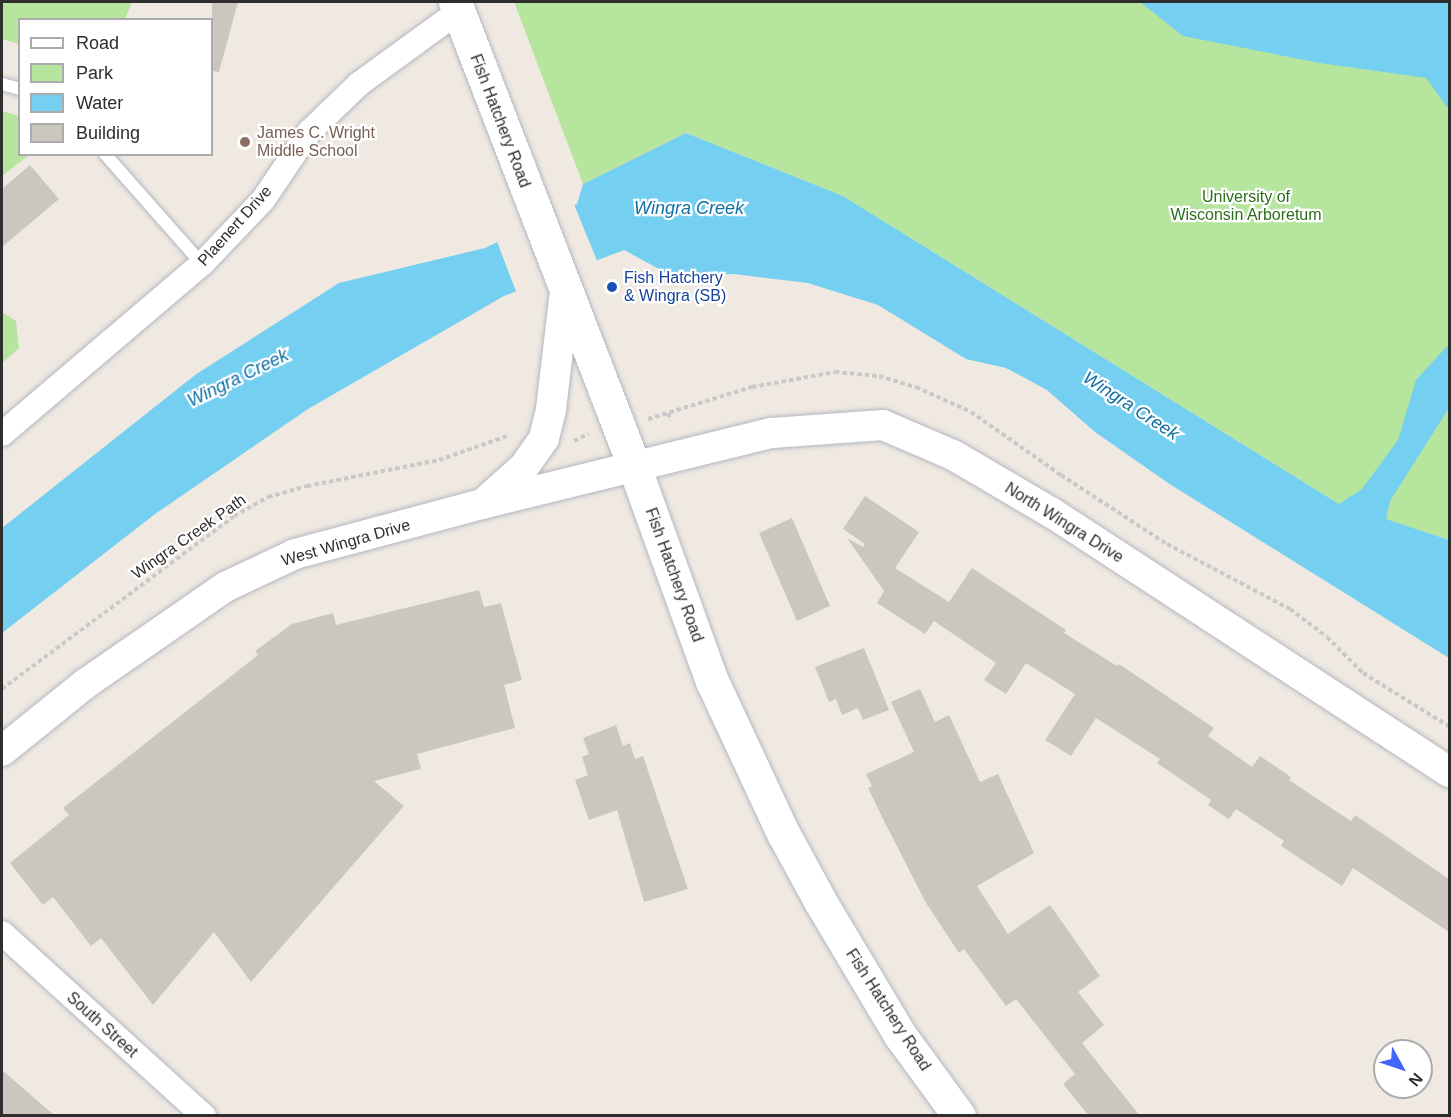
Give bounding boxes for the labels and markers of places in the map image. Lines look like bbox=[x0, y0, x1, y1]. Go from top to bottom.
place label: James C. Wright Middle School bbox=[257, 123, 375, 161]
marker: James C. Wright Middle School bbox=[238, 135, 252, 149]
place label: Fish Hatchery & Wingra (SB) bbox=[624, 268, 726, 306]
marker: Fish Hatchery & Wingra (SB) bbox=[605, 280, 619, 294]

